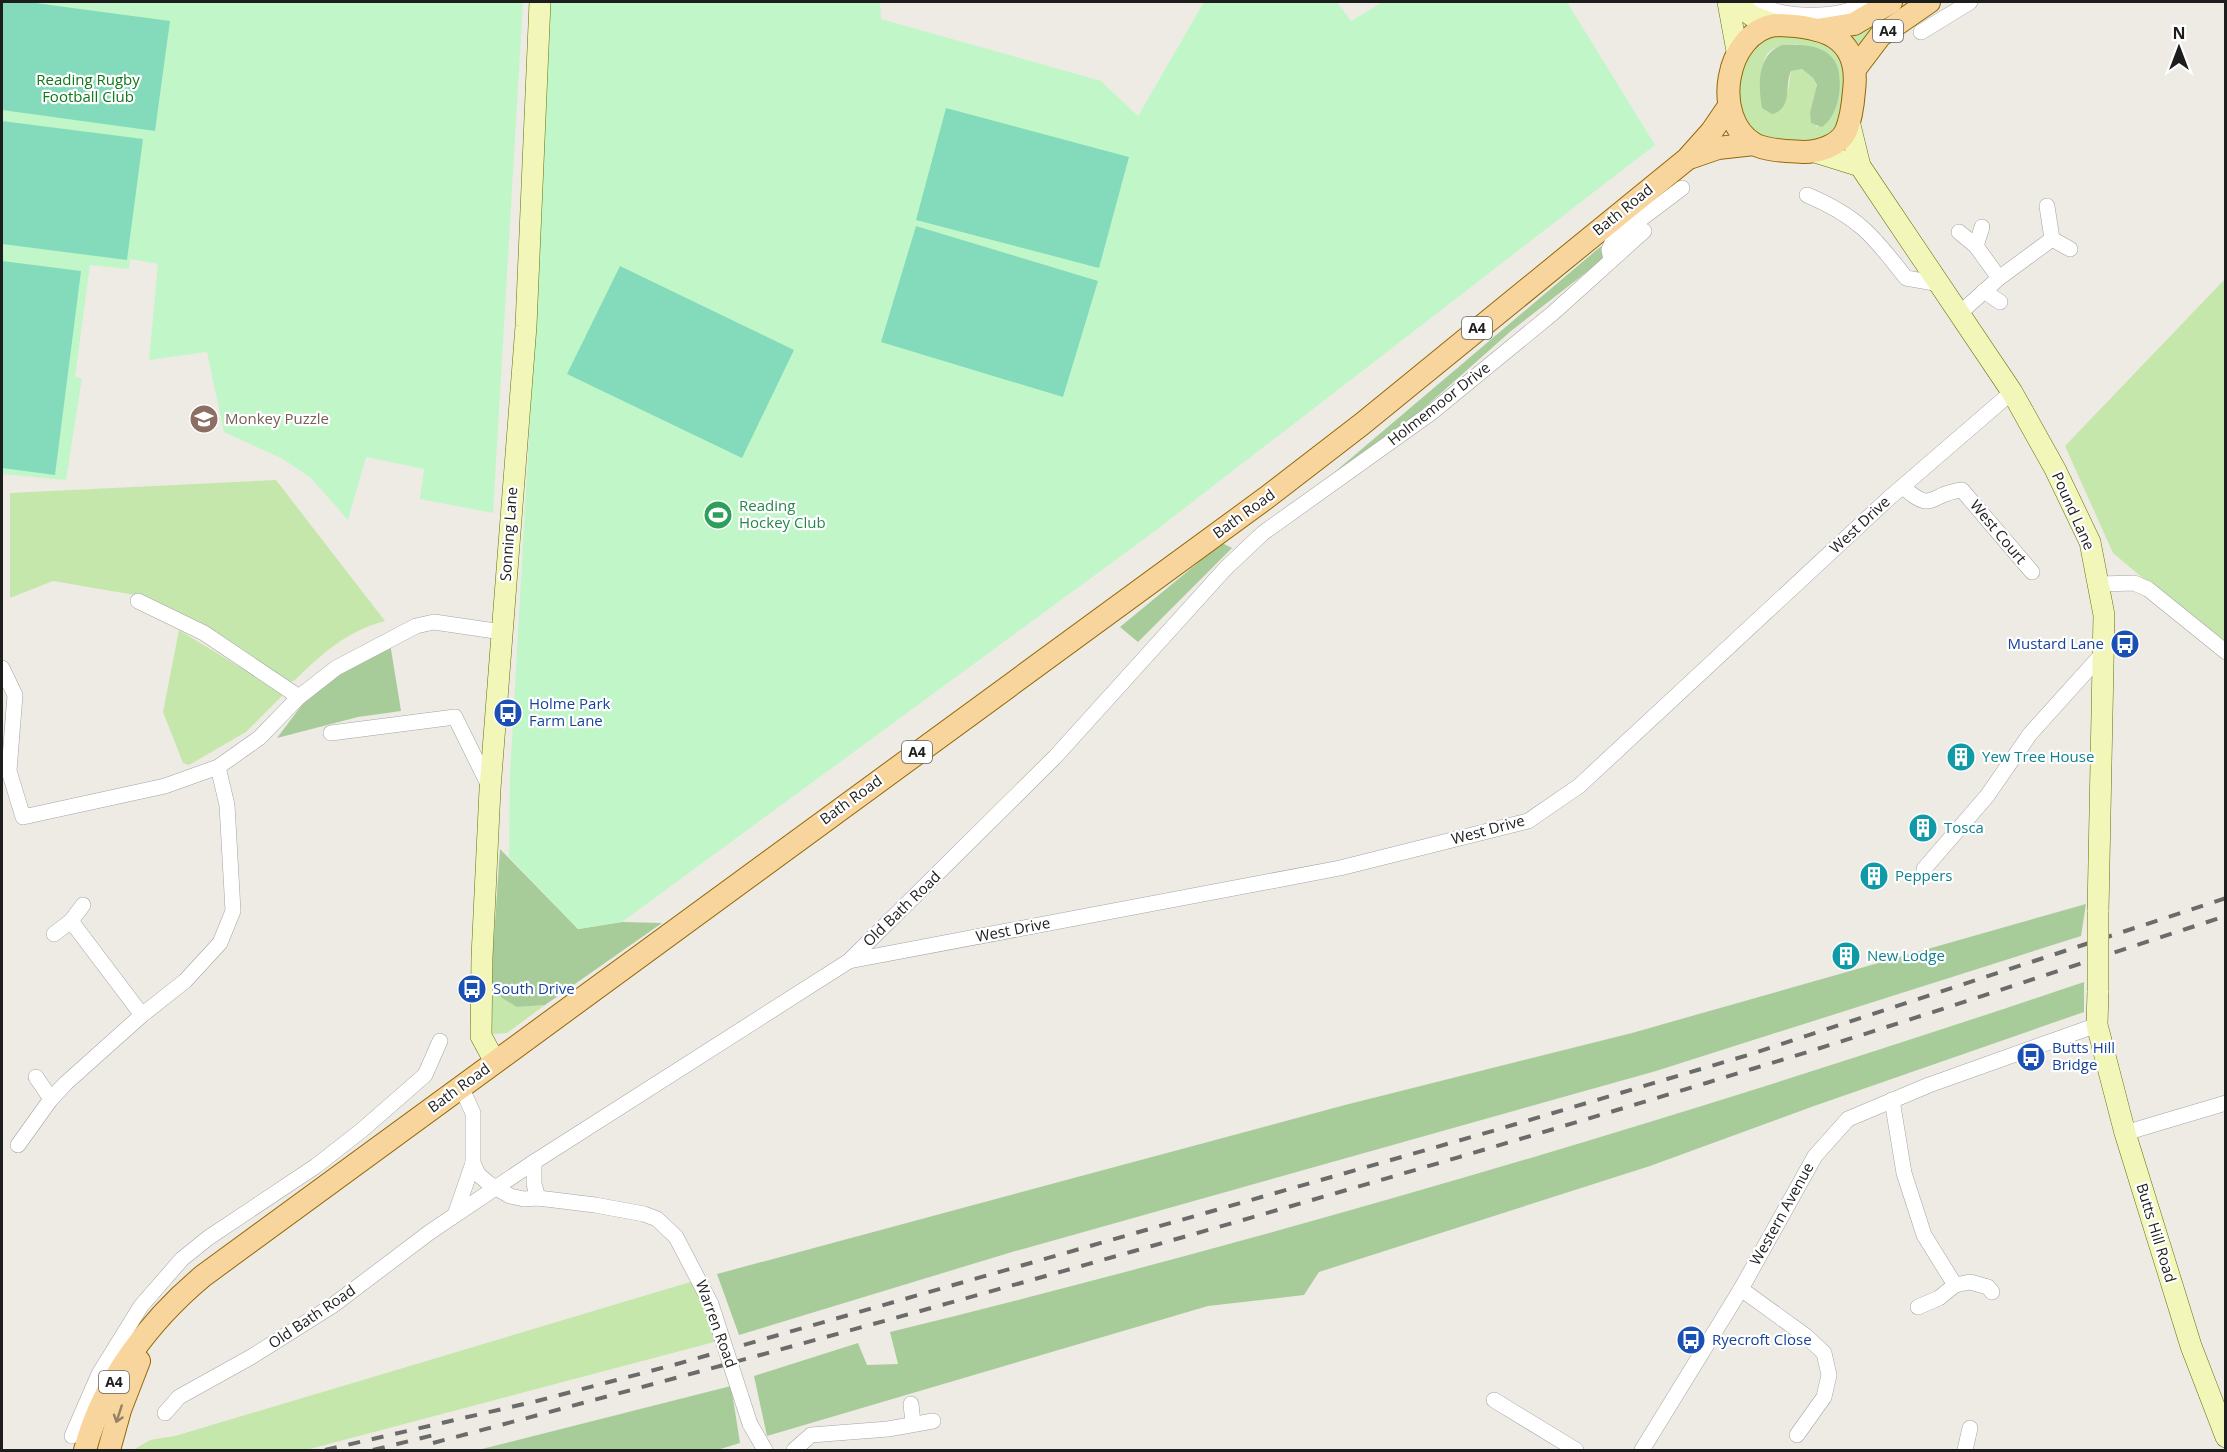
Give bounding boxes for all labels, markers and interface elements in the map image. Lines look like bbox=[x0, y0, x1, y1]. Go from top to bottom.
north arrow bbox=[2149, 18, 2209, 78]
road number: A4 bbox=[1873, 20, 1903, 42]
text: N bbox=[2172, 22, 2186, 44]
park label: Reading Rugby Football Club bbox=[36, 69, 140, 106]
street label: Bath Road bbox=[1588, 179, 1657, 240]
road number: A4 bbox=[1462, 317, 1492, 339]
street label: Holmemoor Drive bbox=[1383, 357, 1494, 450]
school or university icon: Monkey Puzzle bbox=[188, 403, 220, 435]
place label: Monkey Puzzle bbox=[225, 408, 329, 428]
street label: Pound Lane bbox=[2048, 468, 2100, 553]
street label: Bath Road bbox=[1208, 484, 1279, 543]
street label: Sonning Lane bbox=[495, 486, 521, 582]
street label: West Drive bbox=[1825, 491, 1894, 557]
place label: Reading Hockey Club bbox=[739, 495, 826, 532]
street label: West Court bbox=[1966, 495, 2031, 568]
sports icon: Reading Hockey Club bbox=[702, 499, 734, 531]
bus stop icon: Mustard Lane bbox=[2109, 628, 2141, 660]
place label: Mustard Lane bbox=[2007, 633, 2104, 653]
place label: Holme Park Farm Lane bbox=[529, 693, 611, 730]
bus stop icon: Holme Park Farm Lane bbox=[492, 697, 524, 729]
road number: A4 bbox=[902, 741, 932, 763]
building icon: Yew Tree House bbox=[1945, 741, 1977, 773]
place label: Yew Tree House bbox=[1982, 746, 2094, 766]
street label: Bath Road bbox=[815, 770, 886, 829]
street label: West Drive bbox=[1449, 810, 1527, 848]
building icon: Tosca bbox=[1907, 812, 1939, 844]
place label: Tosca bbox=[1944, 817, 1984, 837]
building icon: Peppers bbox=[1858, 860, 1890, 892]
place label: Peppers bbox=[1895, 865, 1953, 885]
street label: Old Bath Road bbox=[858, 866, 945, 950]
street label: West Drive bbox=[974, 912, 1052, 946]
building icon: New Lodge bbox=[1830, 940, 1862, 972]
place label: New Lodge bbox=[1867, 945, 1945, 965]
bus stop icon: South Drive bbox=[456, 973, 488, 1005]
place label: South Drive bbox=[493, 978, 575, 998]
place label: Butts Hill Bridge bbox=[2052, 1037, 2115, 1074]
bus stop icon: Butts Hill Bridge bbox=[2015, 1041, 2047, 1073]
street label: Bath Road bbox=[423, 1058, 494, 1117]
street label: Western Avenue bbox=[1745, 1159, 1818, 1268]
street label: Butts Hill Road bbox=[2132, 1181, 2182, 1285]
street label: Warren Road bbox=[692, 1277, 742, 1370]
street label: Old Bath Road bbox=[264, 1280, 359, 1353]
bus stop icon: Ryecroft Close bbox=[1675, 1324, 1707, 1356]
place label: Ryecroft Close bbox=[1712, 1329, 1812, 1349]
road number: A4 bbox=[99, 1371, 129, 1393]
one-way arrow bbox=[112, 1404, 123, 1423]

